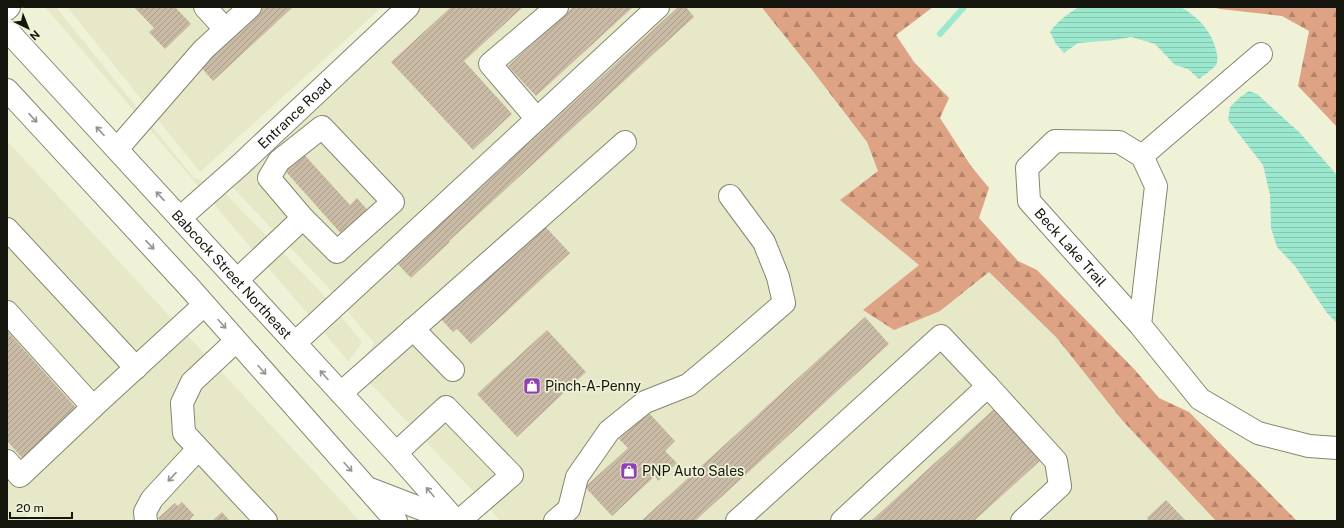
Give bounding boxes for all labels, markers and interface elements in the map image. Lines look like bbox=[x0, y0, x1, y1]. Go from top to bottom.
north arrow bbox=[8, 8, 48, 48]
text: N bbox=[28, 28, 42, 43]
street label: Entrance Road bbox=[255, 75, 335, 152]
one-way arrow bbox=[29, 113, 38, 123]
one-way arrow bbox=[95, 126, 105, 136]
one-way arrow bbox=[156, 192, 165, 202]
street label: Beck Lake Trail bbox=[1031, 205, 1109, 290]
street label: Babcock Street Northeast bbox=[169, 207, 295, 342]
one-way arrow bbox=[145, 240, 154, 250]
one-way arrow bbox=[217, 319, 226, 330]
one-way arrow bbox=[257, 365, 266, 375]
one-way arrow bbox=[320, 370, 329, 380]
shop icon: Pinch-A-Penny bbox=[522, 376, 542, 396]
place label: Pinch-A-Penny bbox=[545, 378, 642, 394]
shop icon: PNP Auto Sales bbox=[619, 461, 639, 481]
one-way arrow bbox=[344, 462, 353, 472]
place label: PNP Auto Sales bbox=[642, 463, 744, 479]
one-way arrow bbox=[167, 472, 177, 482]
one-way arrow bbox=[425, 486, 434, 497]
scale bar bbox=[10, 494, 72, 520]
text: 20 m bbox=[16, 501, 44, 515]

